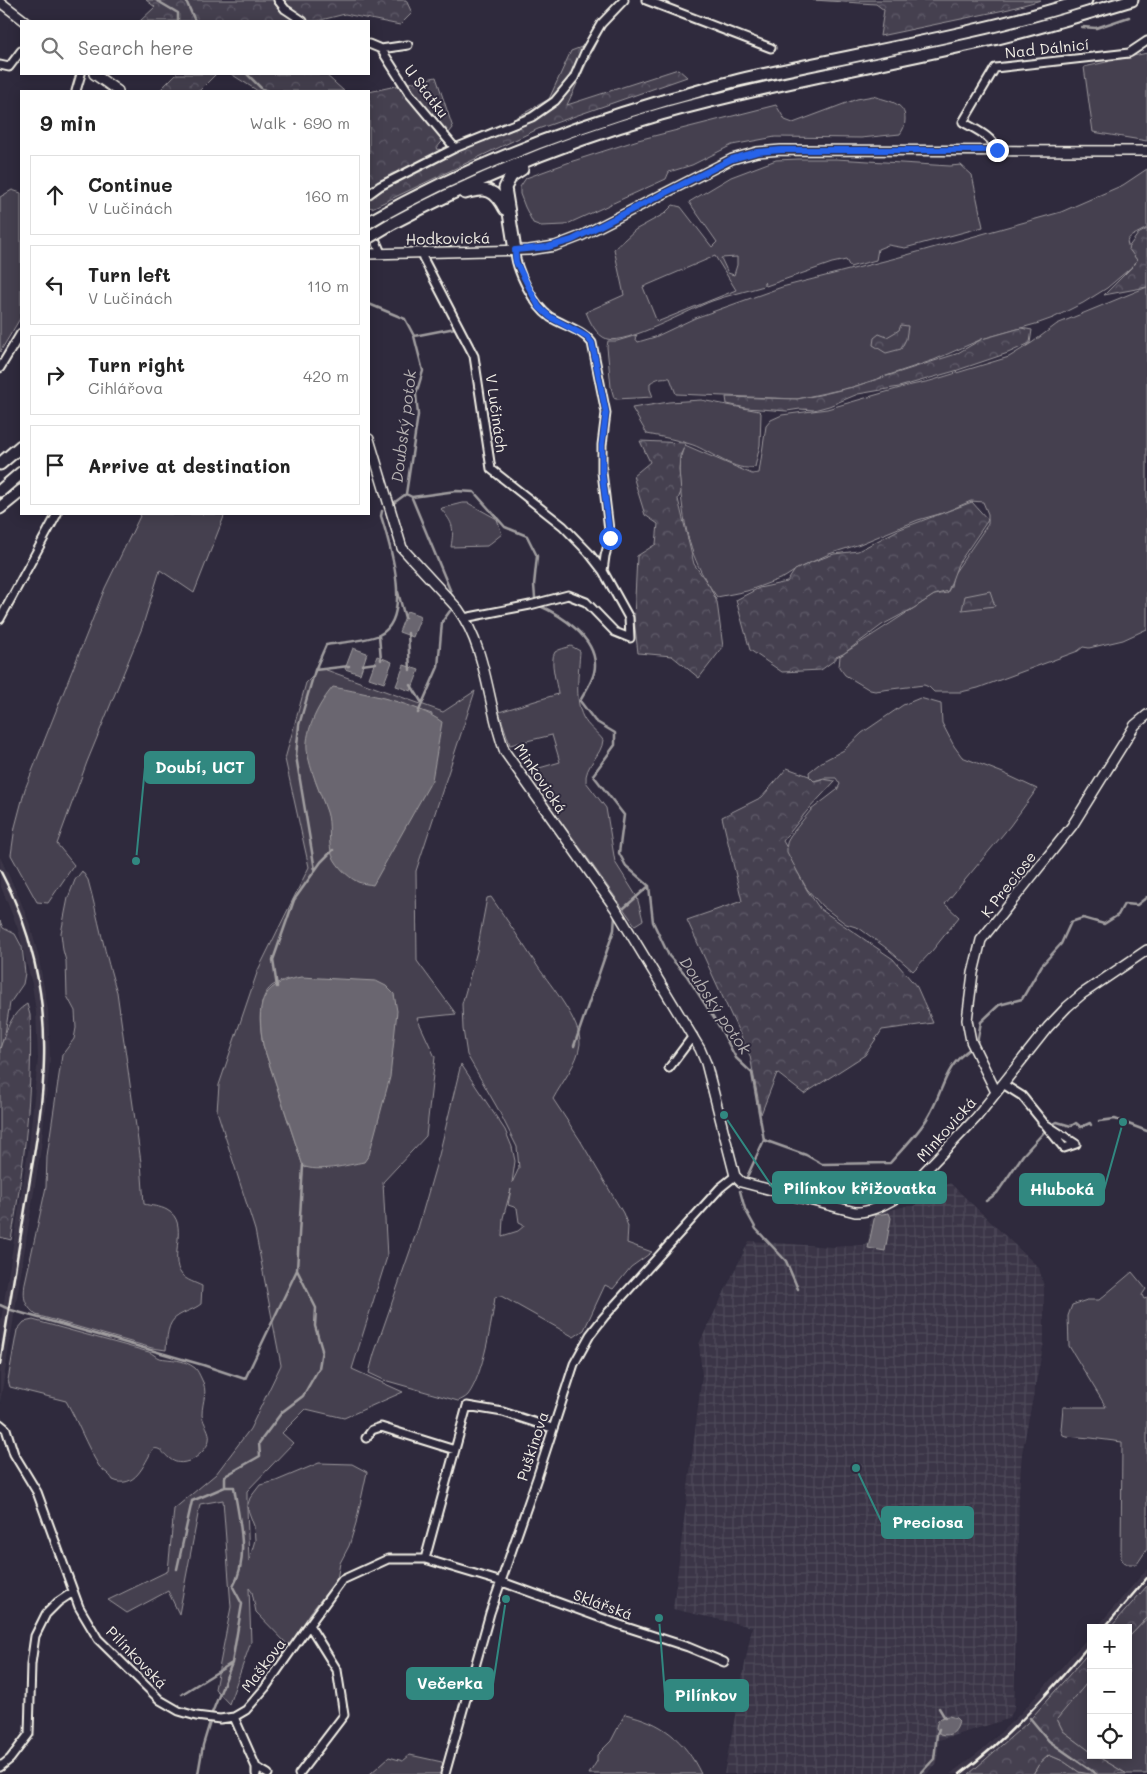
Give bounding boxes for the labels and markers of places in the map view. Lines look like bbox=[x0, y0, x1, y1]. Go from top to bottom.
callout: Doubí, UCT bbox=[145, 752, 254, 783]
callout: Pilínkov křižovatka bbox=[773, 1172, 946, 1203]
callout: Hluboká bbox=[1020, 1174, 1104, 1205]
callout: Preciosa bbox=[882, 1507, 973, 1538]
callout: Večerka bbox=[407, 1668, 493, 1699]
callout: Pilínkov bbox=[665, 1680, 748, 1711]

